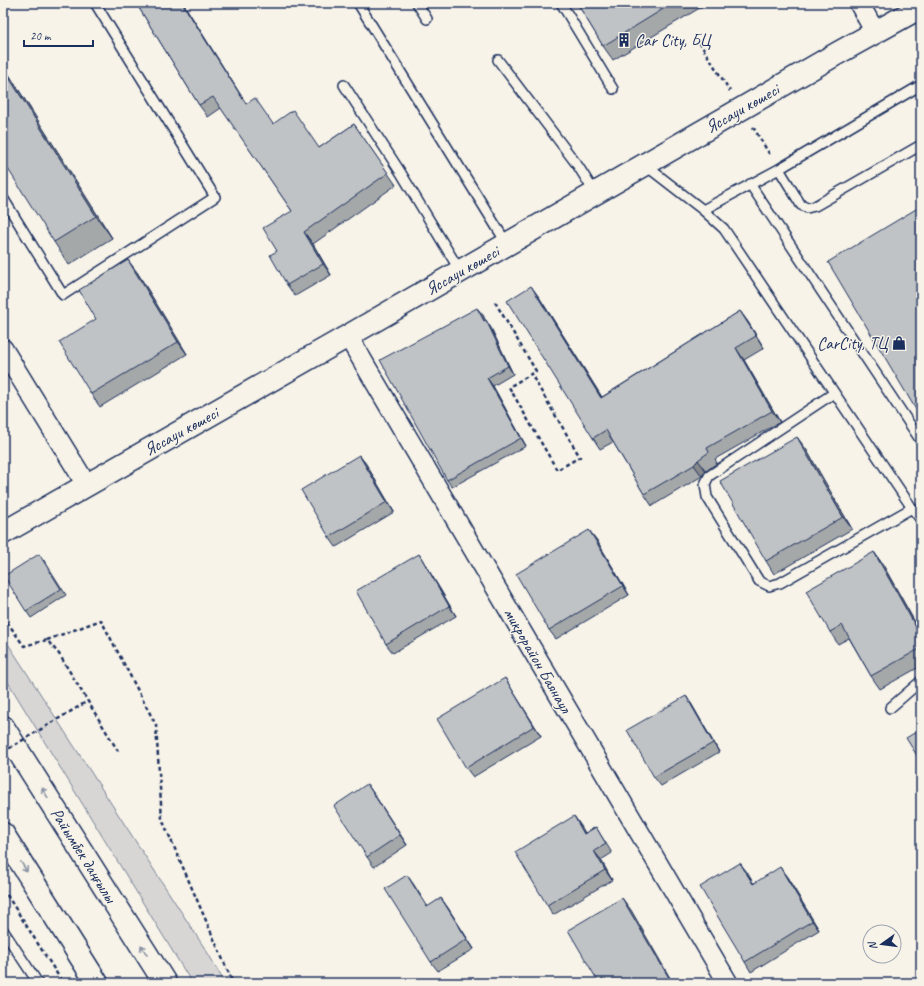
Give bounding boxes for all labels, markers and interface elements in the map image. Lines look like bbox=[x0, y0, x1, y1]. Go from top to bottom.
scale bar bbox=[24, 22, 93, 48]
text: 20 m bbox=[30, 28, 52, 44]
place label: Car City, БЦ bbox=[635, 30, 713, 51]
building icon: Car City, БЦ bbox=[616, 32, 632, 48]
street label: Яссауи көшесі bbox=[702, 78, 784, 138]
street label: Яссауи көшесі bbox=[422, 240, 504, 300]
place label: CarCity, ТЦ bbox=[817, 333, 890, 354]
shop icon: CarCity, ТЦ bbox=[891, 335, 907, 351]
street label: Яссауи көшесі bbox=[140, 402, 224, 460]
street label: микрорайон Баянаул bbox=[499, 604, 577, 718]
one-way arrow bbox=[40, 787, 48, 799]
street label: Райымбек даңғылы bbox=[46, 804, 122, 908]
one-way arrow bbox=[20, 861, 28, 873]
north arrow bbox=[862, 924, 902, 964]
text: N bbox=[864, 939, 880, 951]
one-way arrow bbox=[140, 945, 148, 956]

